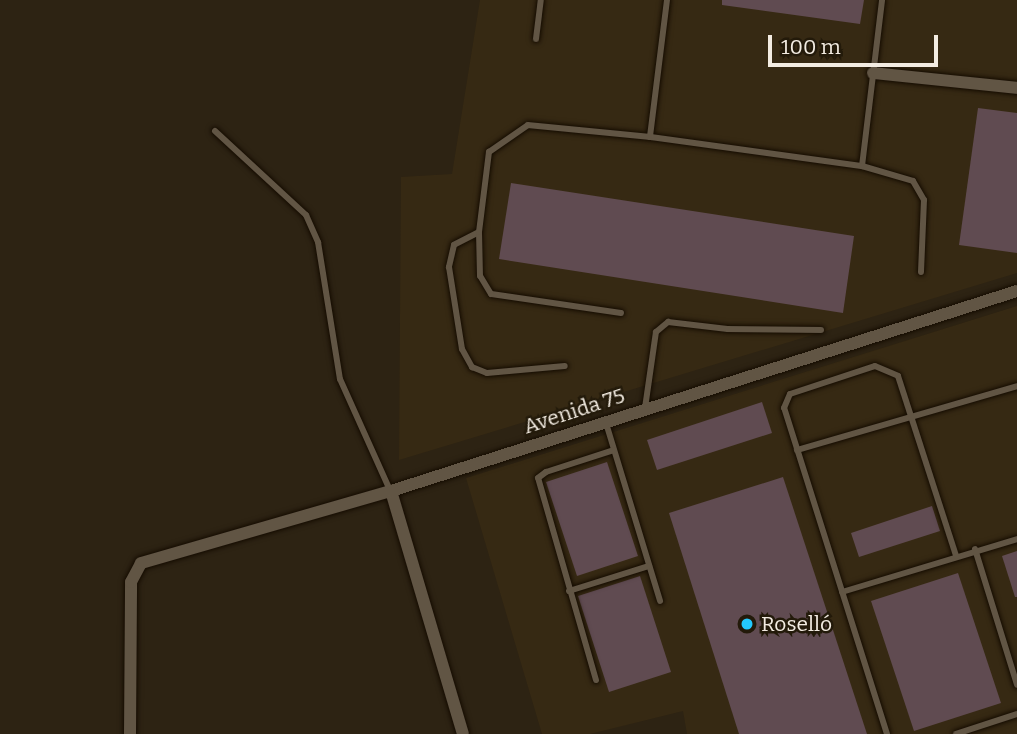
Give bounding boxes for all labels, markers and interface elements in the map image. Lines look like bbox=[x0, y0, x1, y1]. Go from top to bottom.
scale bar bbox=[772, 21, 942, 65]
text: 100 m bbox=[781, 34, 841, 60]
street label: Avenida 75 bbox=[520, 383, 628, 439]
place label: Roselló bbox=[761, 611, 832, 637]
marker: Roselló bbox=[739, 616, 755, 632]

